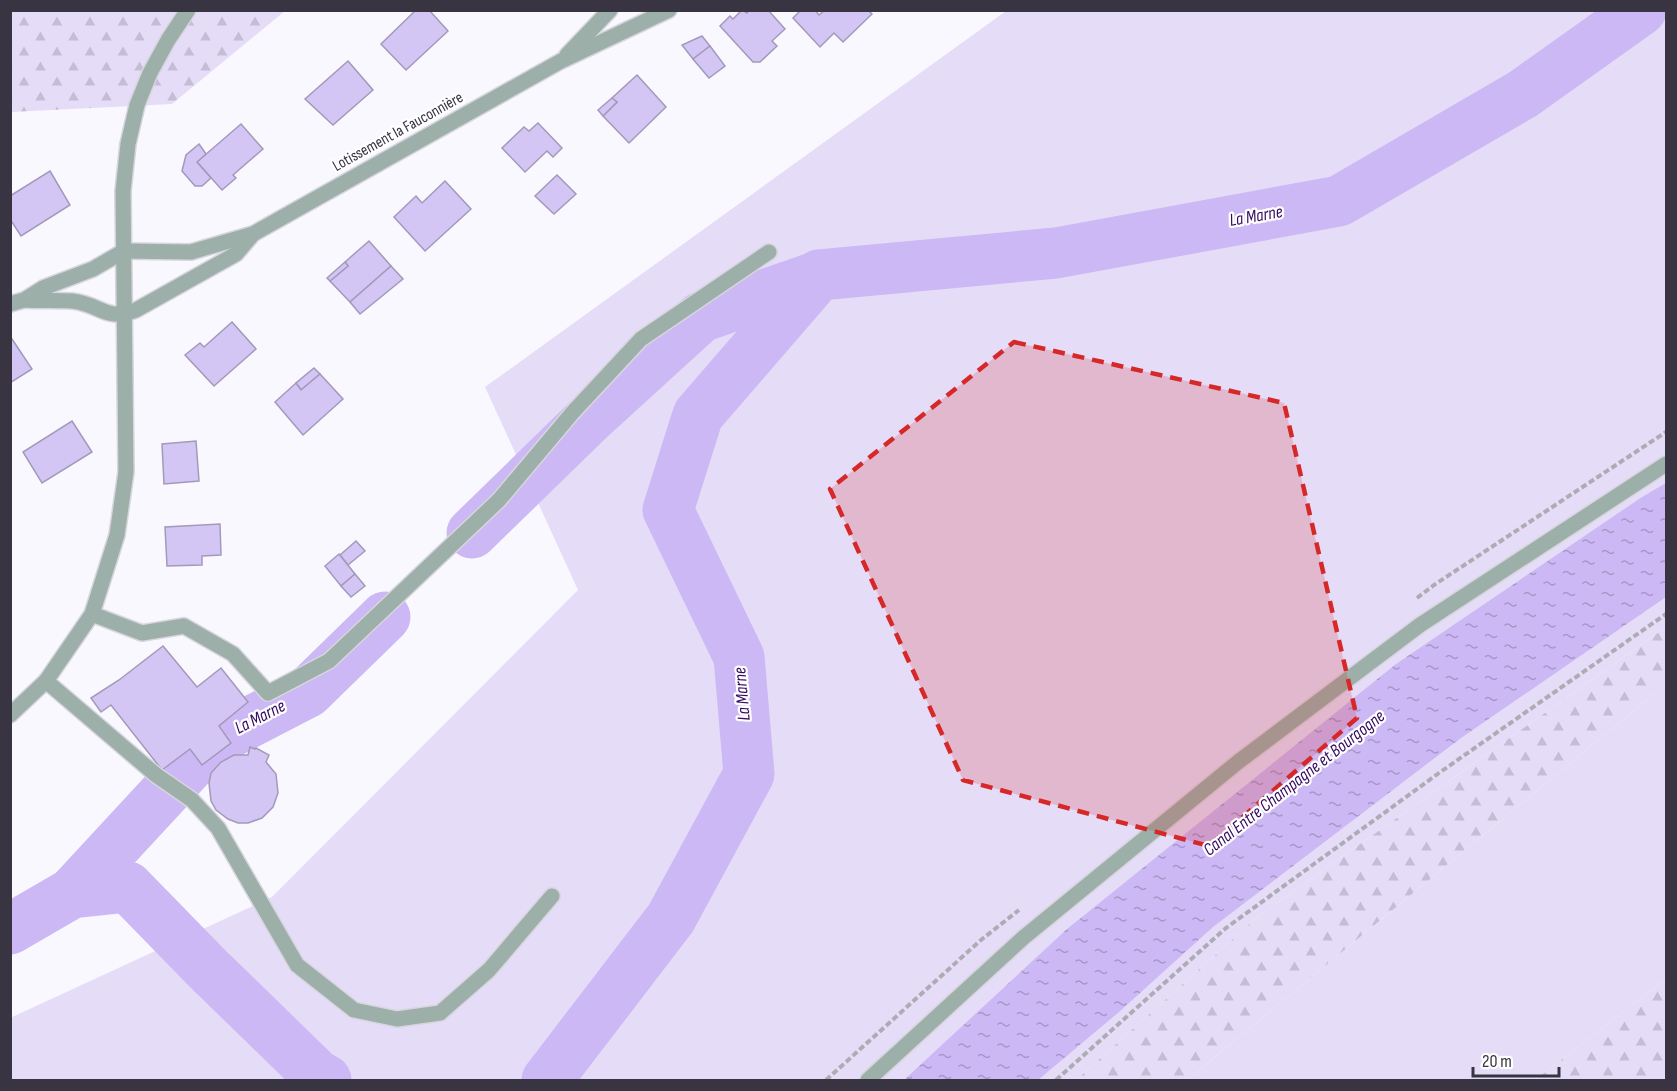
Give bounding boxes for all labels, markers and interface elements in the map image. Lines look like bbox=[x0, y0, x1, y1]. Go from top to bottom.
street label: Lotissement la Fauconnière bbox=[329, 88, 467, 176]
water label: La Marne bbox=[1228, 201, 1284, 231]
water label: La Marne bbox=[729, 666, 755, 722]
water label: La Marne bbox=[231, 695, 289, 739]
water label: Canal Entre Champagne et Bourgogne bbox=[1199, 706, 1389, 860]
scale bar bbox=[1473, 1040, 1558, 1078]
text: 20 m bbox=[1482, 1051, 1512, 1072]

